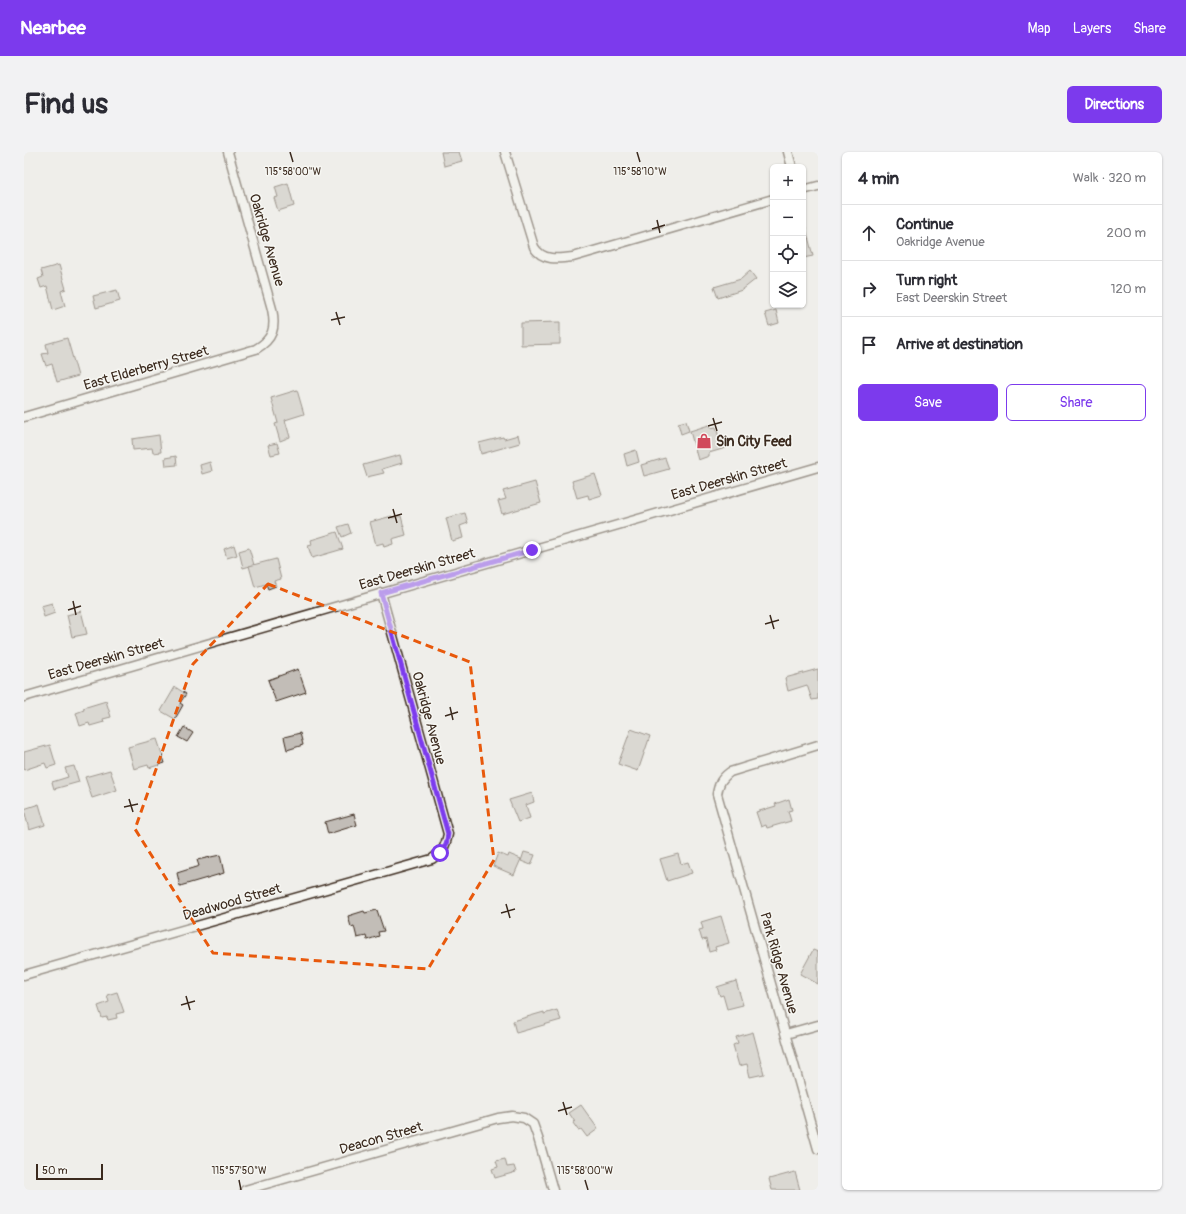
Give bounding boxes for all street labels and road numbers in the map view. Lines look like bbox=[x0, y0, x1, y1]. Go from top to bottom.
street label: Oakridge Avenue bbox=[246, 192, 288, 288]
street label: East Elderberry Street bbox=[82, 342, 211, 394]
street label: East Deerskin Street bbox=[669, 454, 789, 504]
street label: East Deerskin Street bbox=[357, 544, 477, 594]
street label: East Deerskin Street bbox=[46, 634, 166, 684]
street label: Oakridge Avenue bbox=[408, 670, 450, 766]
street label: Deadwood Street bbox=[181, 880, 283, 924]
street label: Park Ridge Avenue bbox=[756, 910, 802, 1016]
street label: Deacon Street bbox=[338, 1118, 425, 1158]

